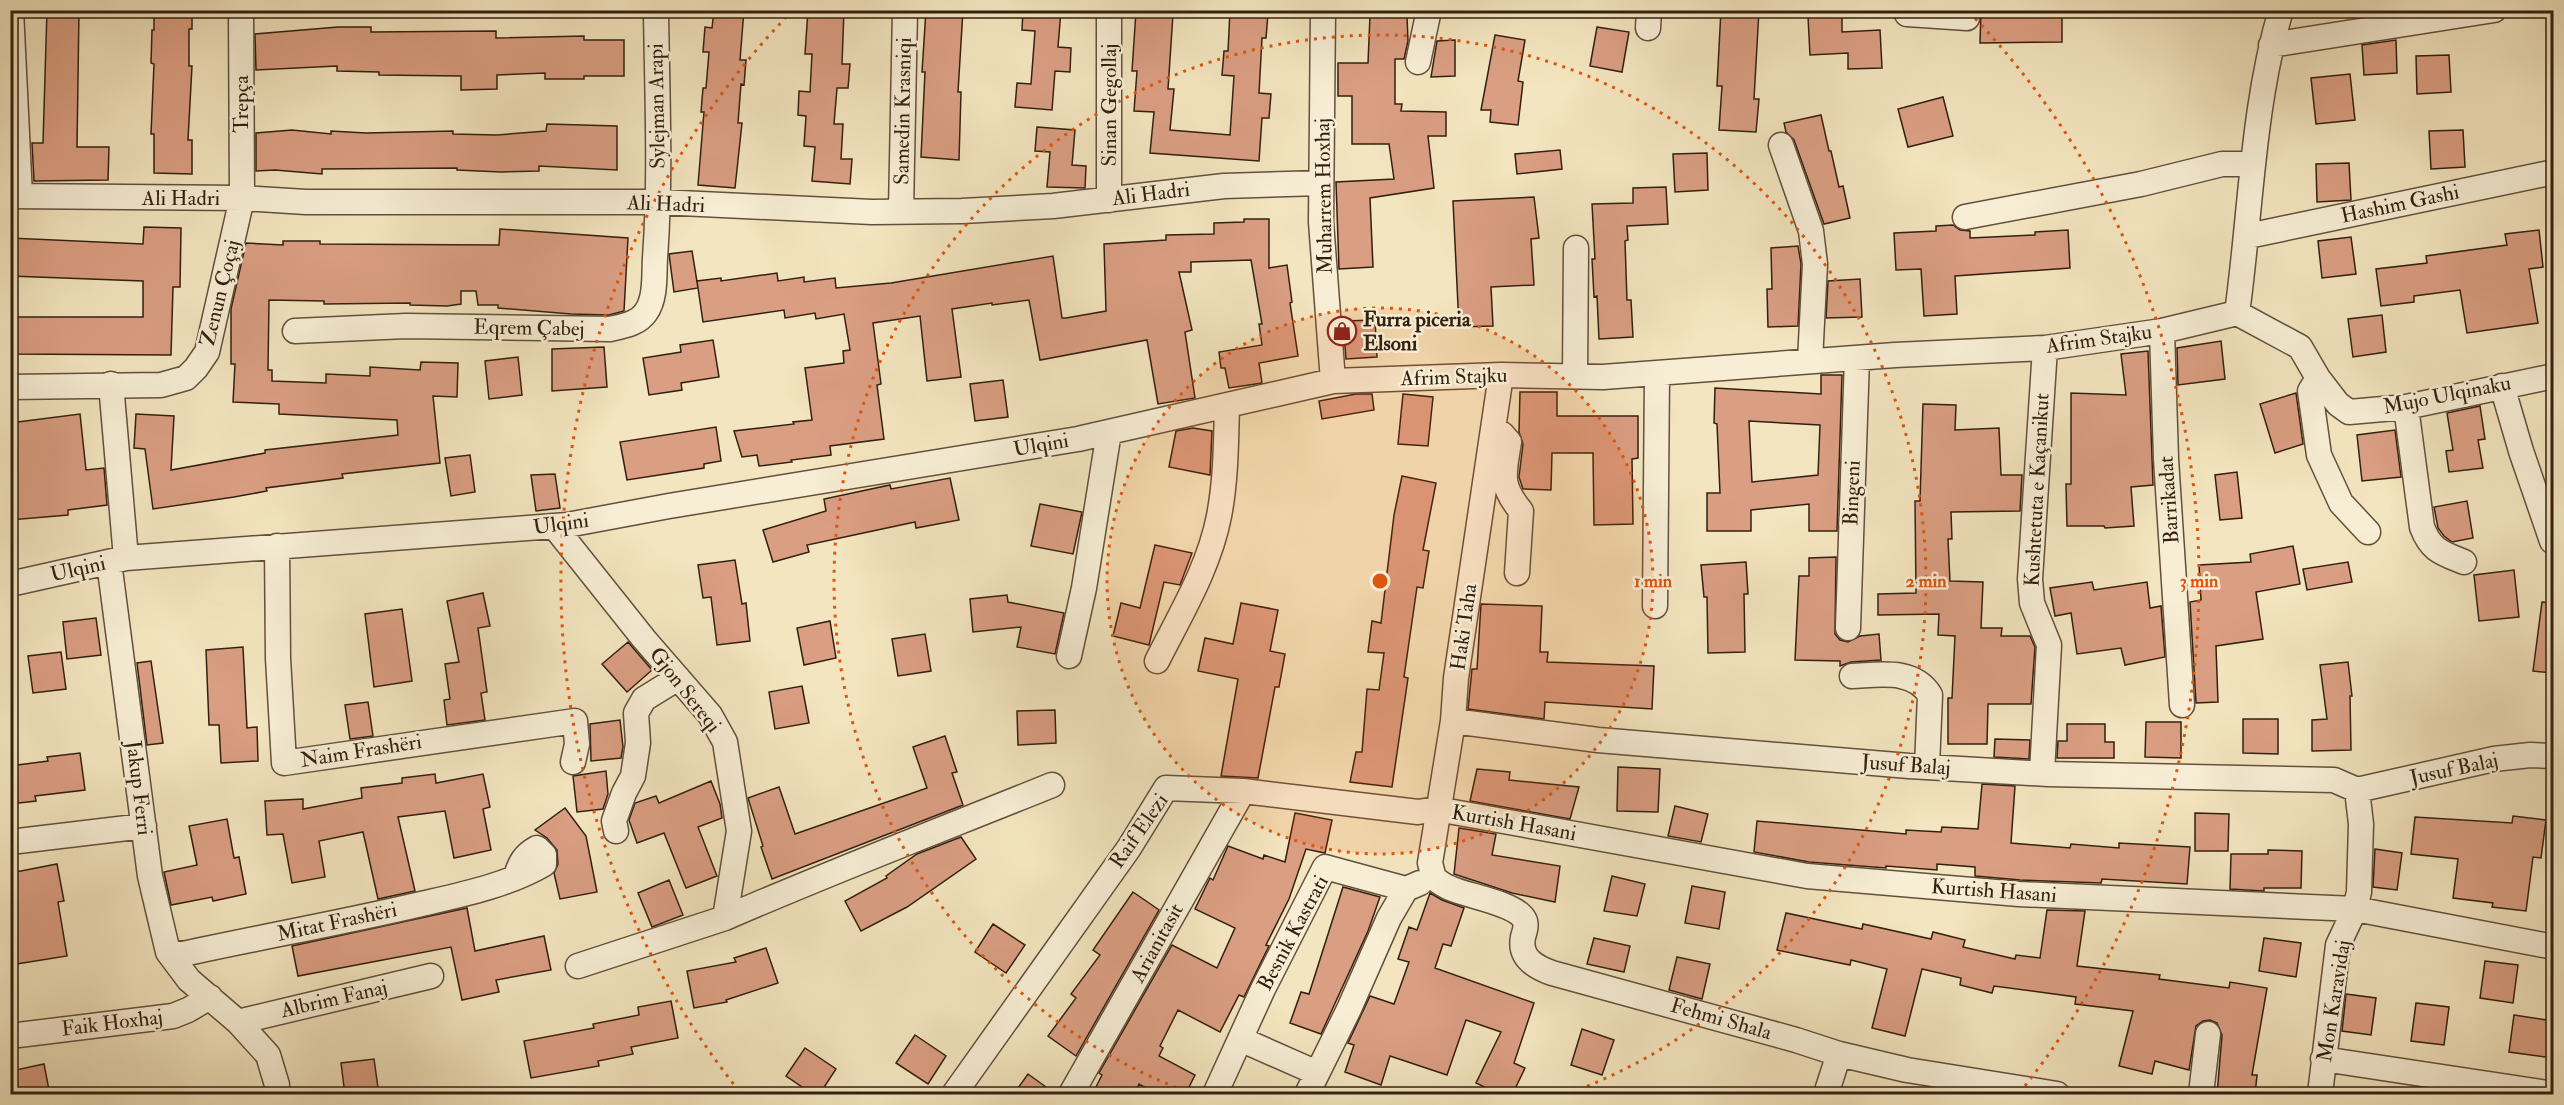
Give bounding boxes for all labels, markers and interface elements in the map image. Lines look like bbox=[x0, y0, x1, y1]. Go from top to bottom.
street label: Samedin Krasniqi bbox=[888, 37, 918, 185]
street label: Sylejman Arapi bbox=[642, 43, 672, 169]
street label: Sinan Gegollaj bbox=[1096, 44, 1123, 166]
street label: Trepça bbox=[228, 75, 255, 133]
street label: Muharrem Hoxhaj bbox=[1309, 118, 1339, 274]
street label: Ali Hadri bbox=[1109, 176, 1192, 212]
street label: Hashim Gashi bbox=[2338, 178, 2462, 230]
street label: Ali Hadri bbox=[141, 185, 221, 212]
street label: Ali Hadri bbox=[625, 189, 706, 219]
street label: Zenun Çoçaj bbox=[194, 237, 246, 349]
place label: Furra piceria Elsoni bbox=[1363, 306, 1472, 357]
street label: Eqrem Çabej bbox=[473, 314, 585, 342]
shop icon: Furra piceria Elsoni bbox=[1326, 315, 1358, 347]
street label: Afrim Stajku bbox=[2043, 318, 2154, 360]
street label: Afrim Stajku bbox=[1399, 362, 1508, 392]
street label: Mujo Ulqinaku bbox=[2381, 369, 2513, 421]
street label: Kushtetuta e Kaçanikut bbox=[2018, 392, 2056, 587]
street label: Ulqini bbox=[1011, 427, 1071, 463]
street label: Barrikadat bbox=[2152, 455, 2186, 545]
street label: Bingeni bbox=[1837, 459, 1867, 526]
street label: Ulqini bbox=[531, 507, 591, 541]
street label: Ulqini bbox=[48, 549, 109, 588]
text: 1 min bbox=[1634, 570, 1673, 593]
text: 2 min bbox=[1906, 570, 1947, 593]
text: 3 min bbox=[2180, 570, 2219, 593]
centre of rings bbox=[1370, 571, 1390, 591]
street label: Haki Taha bbox=[1445, 581, 1484, 672]
street label: Gjon Sereqi bbox=[643, 642, 727, 739]
street label: Naim Frashëri bbox=[298, 728, 424, 774]
street label: Jakup Ferri bbox=[120, 738, 158, 837]
street label: Jusuf Balaj bbox=[2406, 746, 2501, 792]
street label: Jusuf Balaj bbox=[1859, 748, 1952, 782]
street label: Raif Elezi bbox=[1103, 788, 1175, 874]
street label: Kurtish Hasani bbox=[1450, 799, 1579, 847]
street label: Besnik Kastrati bbox=[1251, 870, 1335, 995]
street label: Kurtish Hasani bbox=[1930, 873, 2058, 909]
street label: Mitat Frashëri bbox=[275, 896, 400, 948]
street label: Arianitasit bbox=[1124, 898, 1190, 988]
street label: Mon Karavidaj bbox=[2311, 938, 2357, 1064]
street label: Albrim Fanaj bbox=[277, 974, 390, 1025]
street label: Fehmi Shala bbox=[1667, 992, 1775, 1046]
street label: Faik Hoxhaj bbox=[60, 1003, 164, 1043]

